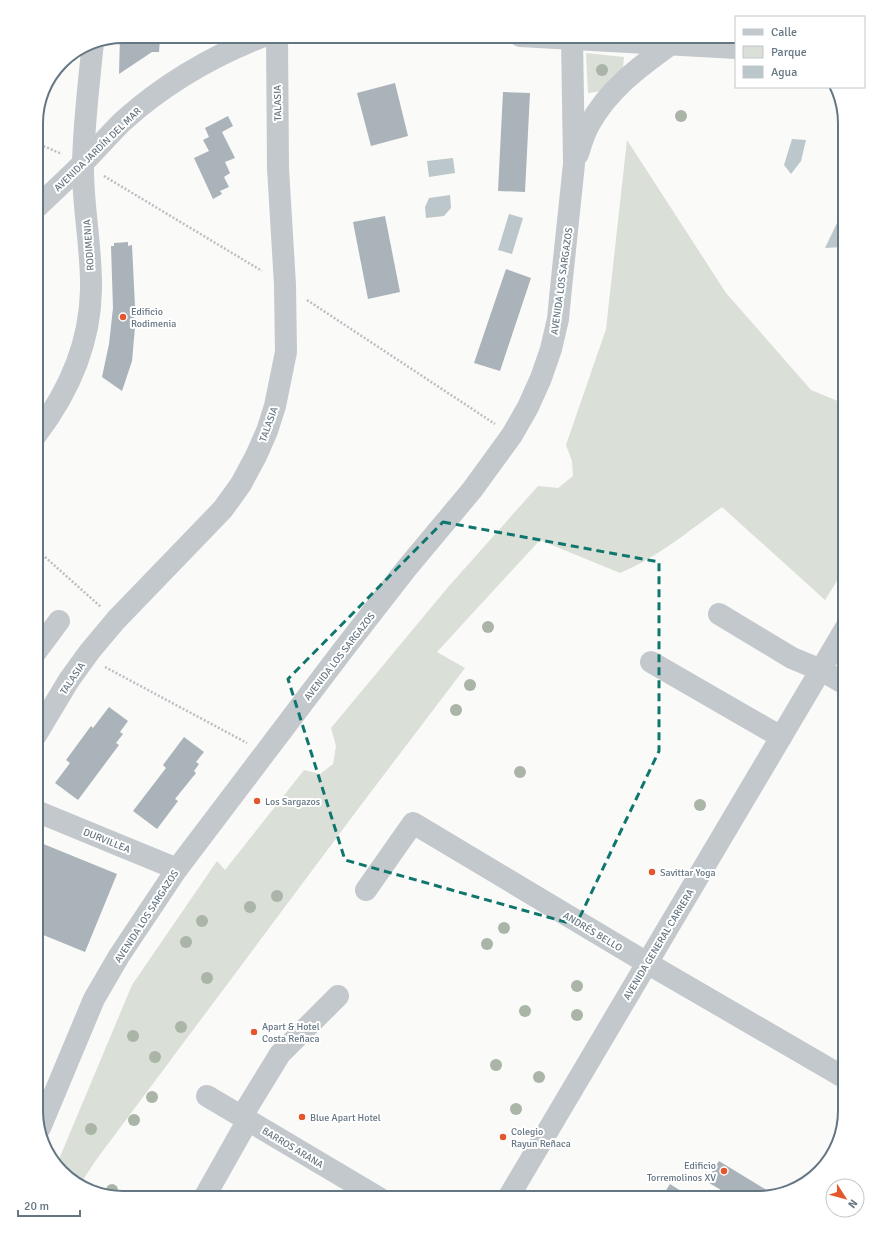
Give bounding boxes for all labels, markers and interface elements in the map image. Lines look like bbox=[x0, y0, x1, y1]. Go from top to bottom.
legend bbox=[735, 16, 865, 88]
text: Calle bbox=[771, 25, 797, 40]
text: Parque bbox=[771, 45, 807, 60]
text: Agua bbox=[771, 65, 797, 80]
street label: TALASIA bbox=[272, 85, 284, 121]
street label: AVENIDA JARDÍN DEL MAR bbox=[51, 104, 144, 194]
street label: RODIMENIA bbox=[81, 219, 97, 271]
street label: AVENIDA LOS SARGAZOS bbox=[549, 226, 576, 336]
place label: Edificio Rodimenia bbox=[131, 306, 176, 330]
marker: Edificio Rodimenia bbox=[118, 312, 128, 322]
street label: TALASIA bbox=[257, 405, 281, 443]
street label: AVENIDA LOS SARGAZOS bbox=[302, 610, 378, 703]
street label: TALASIA bbox=[58, 660, 88, 697]
marker: Los Sargazos bbox=[252, 796, 262, 806]
place label: Los Sargazos bbox=[265, 796, 321, 808]
street label: DURVILLEA bbox=[81, 826, 132, 856]
street label: AVENIDA LOS SARGAZOS bbox=[112, 867, 182, 965]
marker: Savittar Yoga bbox=[647, 867, 657, 877]
place label: Savittar Yoga bbox=[660, 867, 716, 879]
street label: AVENIDA GENERAL CARRERA bbox=[621, 887, 697, 1002]
street label: ANDRÉS BELLO bbox=[561, 909, 625, 955]
place label: Apart & Hotel Costa Reñaca bbox=[262, 1021, 320, 1045]
marker: Apart & Hotel Costa Reñaca bbox=[249, 1027, 259, 1037]
marker: Blue Apart Hotel bbox=[297, 1112, 307, 1122]
place label: Blue Apart Hotel bbox=[310, 1112, 381, 1124]
street label: BARROS ARANA bbox=[260, 1125, 325, 1171]
place label: Colegio Rayun Reñaca bbox=[511, 1126, 571, 1150]
marker: Colegio Rayun Reñaca bbox=[498, 1132, 508, 1142]
place label: Edificio Torremolinos XV bbox=[647, 1160, 716, 1184]
marker: Edificio Torremolinos XV bbox=[719, 1166, 729, 1176]
north arrow bbox=[825, 1178, 865, 1218]
scale bar bbox=[18, 1192, 80, 1218]
text: N bbox=[845, 1197, 860, 1211]
text: 20 m bbox=[24, 1199, 49, 1214]

